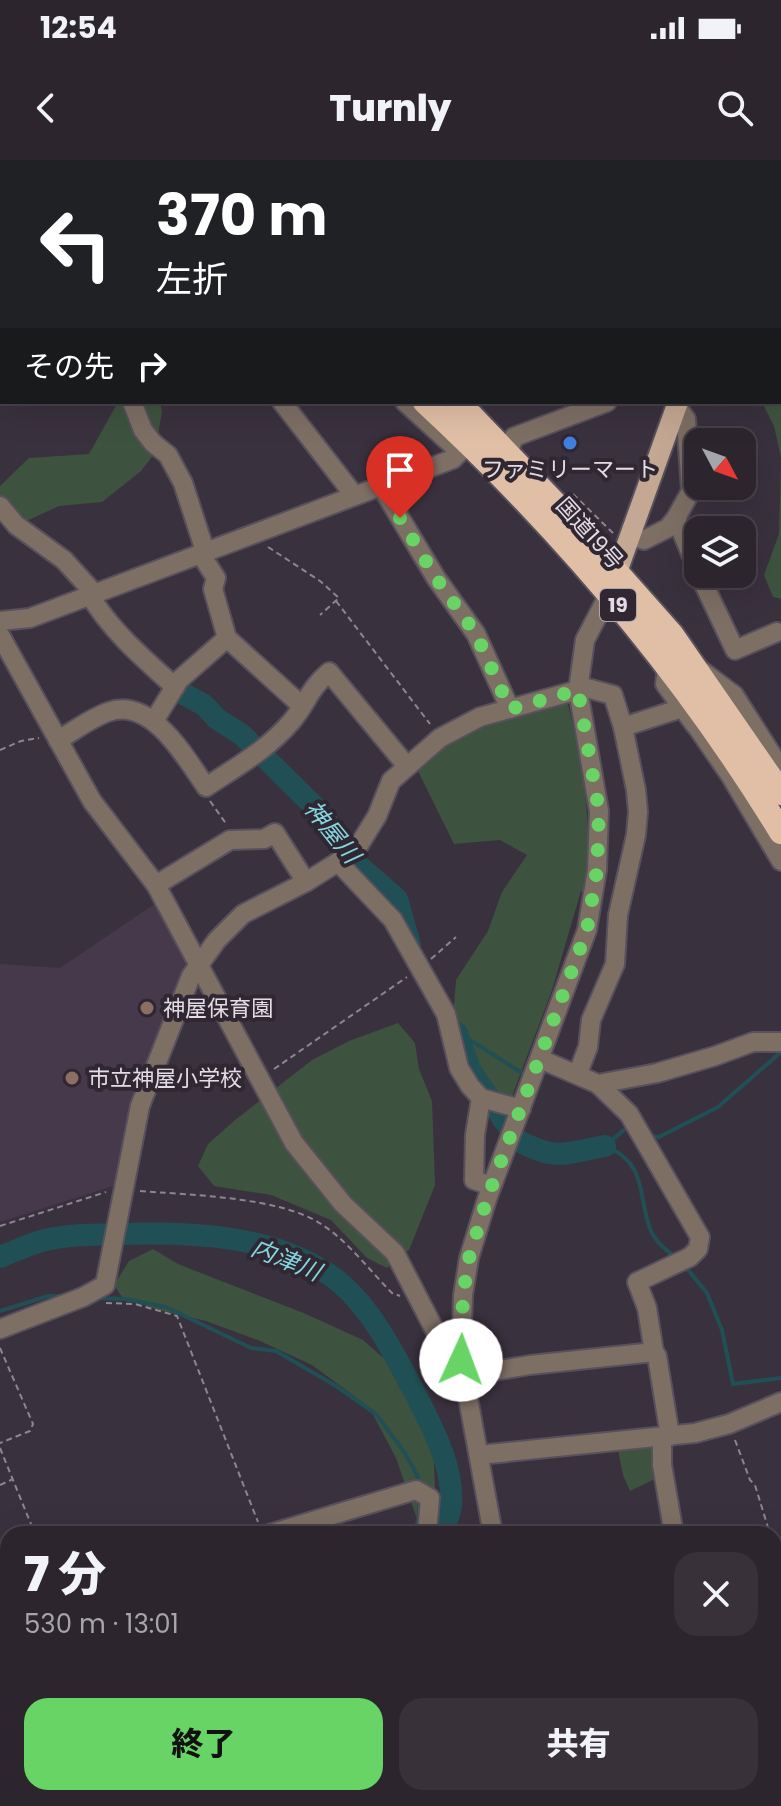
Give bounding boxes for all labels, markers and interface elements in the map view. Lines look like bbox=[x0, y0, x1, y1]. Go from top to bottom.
text: 12:54 bbox=[40, 6, 117, 49]
text: Turnly bbox=[330, 83, 451, 134]
icon: back bbox=[24, 86, 68, 130]
icon: search bbox=[713, 86, 757, 130]
text: 370 m bbox=[156, 176, 328, 255]
icon: left bbox=[24, 192, 128, 296]
text: 左折 bbox=[156, 254, 228, 305]
icon: right bbox=[130, 344, 174, 388]
text: その先 bbox=[24, 345, 114, 388]
north arrow bbox=[684, 428, 756, 500]
map controls bbox=[684, 428, 756, 588]
marker: ファミリーマート bbox=[561, 434, 579, 452]
pin bbox=[366, 436, 434, 518]
icon: arrive bbox=[378, 448, 422, 492]
place label: ファミリーマート bbox=[482, 454, 658, 485]
street label: 国道19号 bbox=[549, 491, 630, 576]
button: layers bbox=[684, 516, 756, 588]
road number: 19 bbox=[600, 589, 636, 621]
water label: 神屋川 bbox=[297, 793, 370, 872]
place label: 神屋保育園 bbox=[163, 993, 273, 1024]
marker: 神屋保育園 bbox=[138, 999, 156, 1017]
place label: 市立神屋小学校 bbox=[88, 1063, 242, 1094]
marker: 市立神屋小学校 bbox=[63, 1069, 81, 1087]
water label: 内津川 bbox=[247, 1231, 329, 1289]
position arrow bbox=[419, 1318, 503, 1402]
text: 7 分 bbox=[24, 1541, 106, 1608]
button: close bbox=[674, 1552, 758, 1636]
text: 530 m · 13:01 bbox=[24, 1606, 179, 1642]
button: 終了 bbox=[24, 1698, 383, 1790]
button: 共有 bbox=[399, 1698, 758, 1790]

